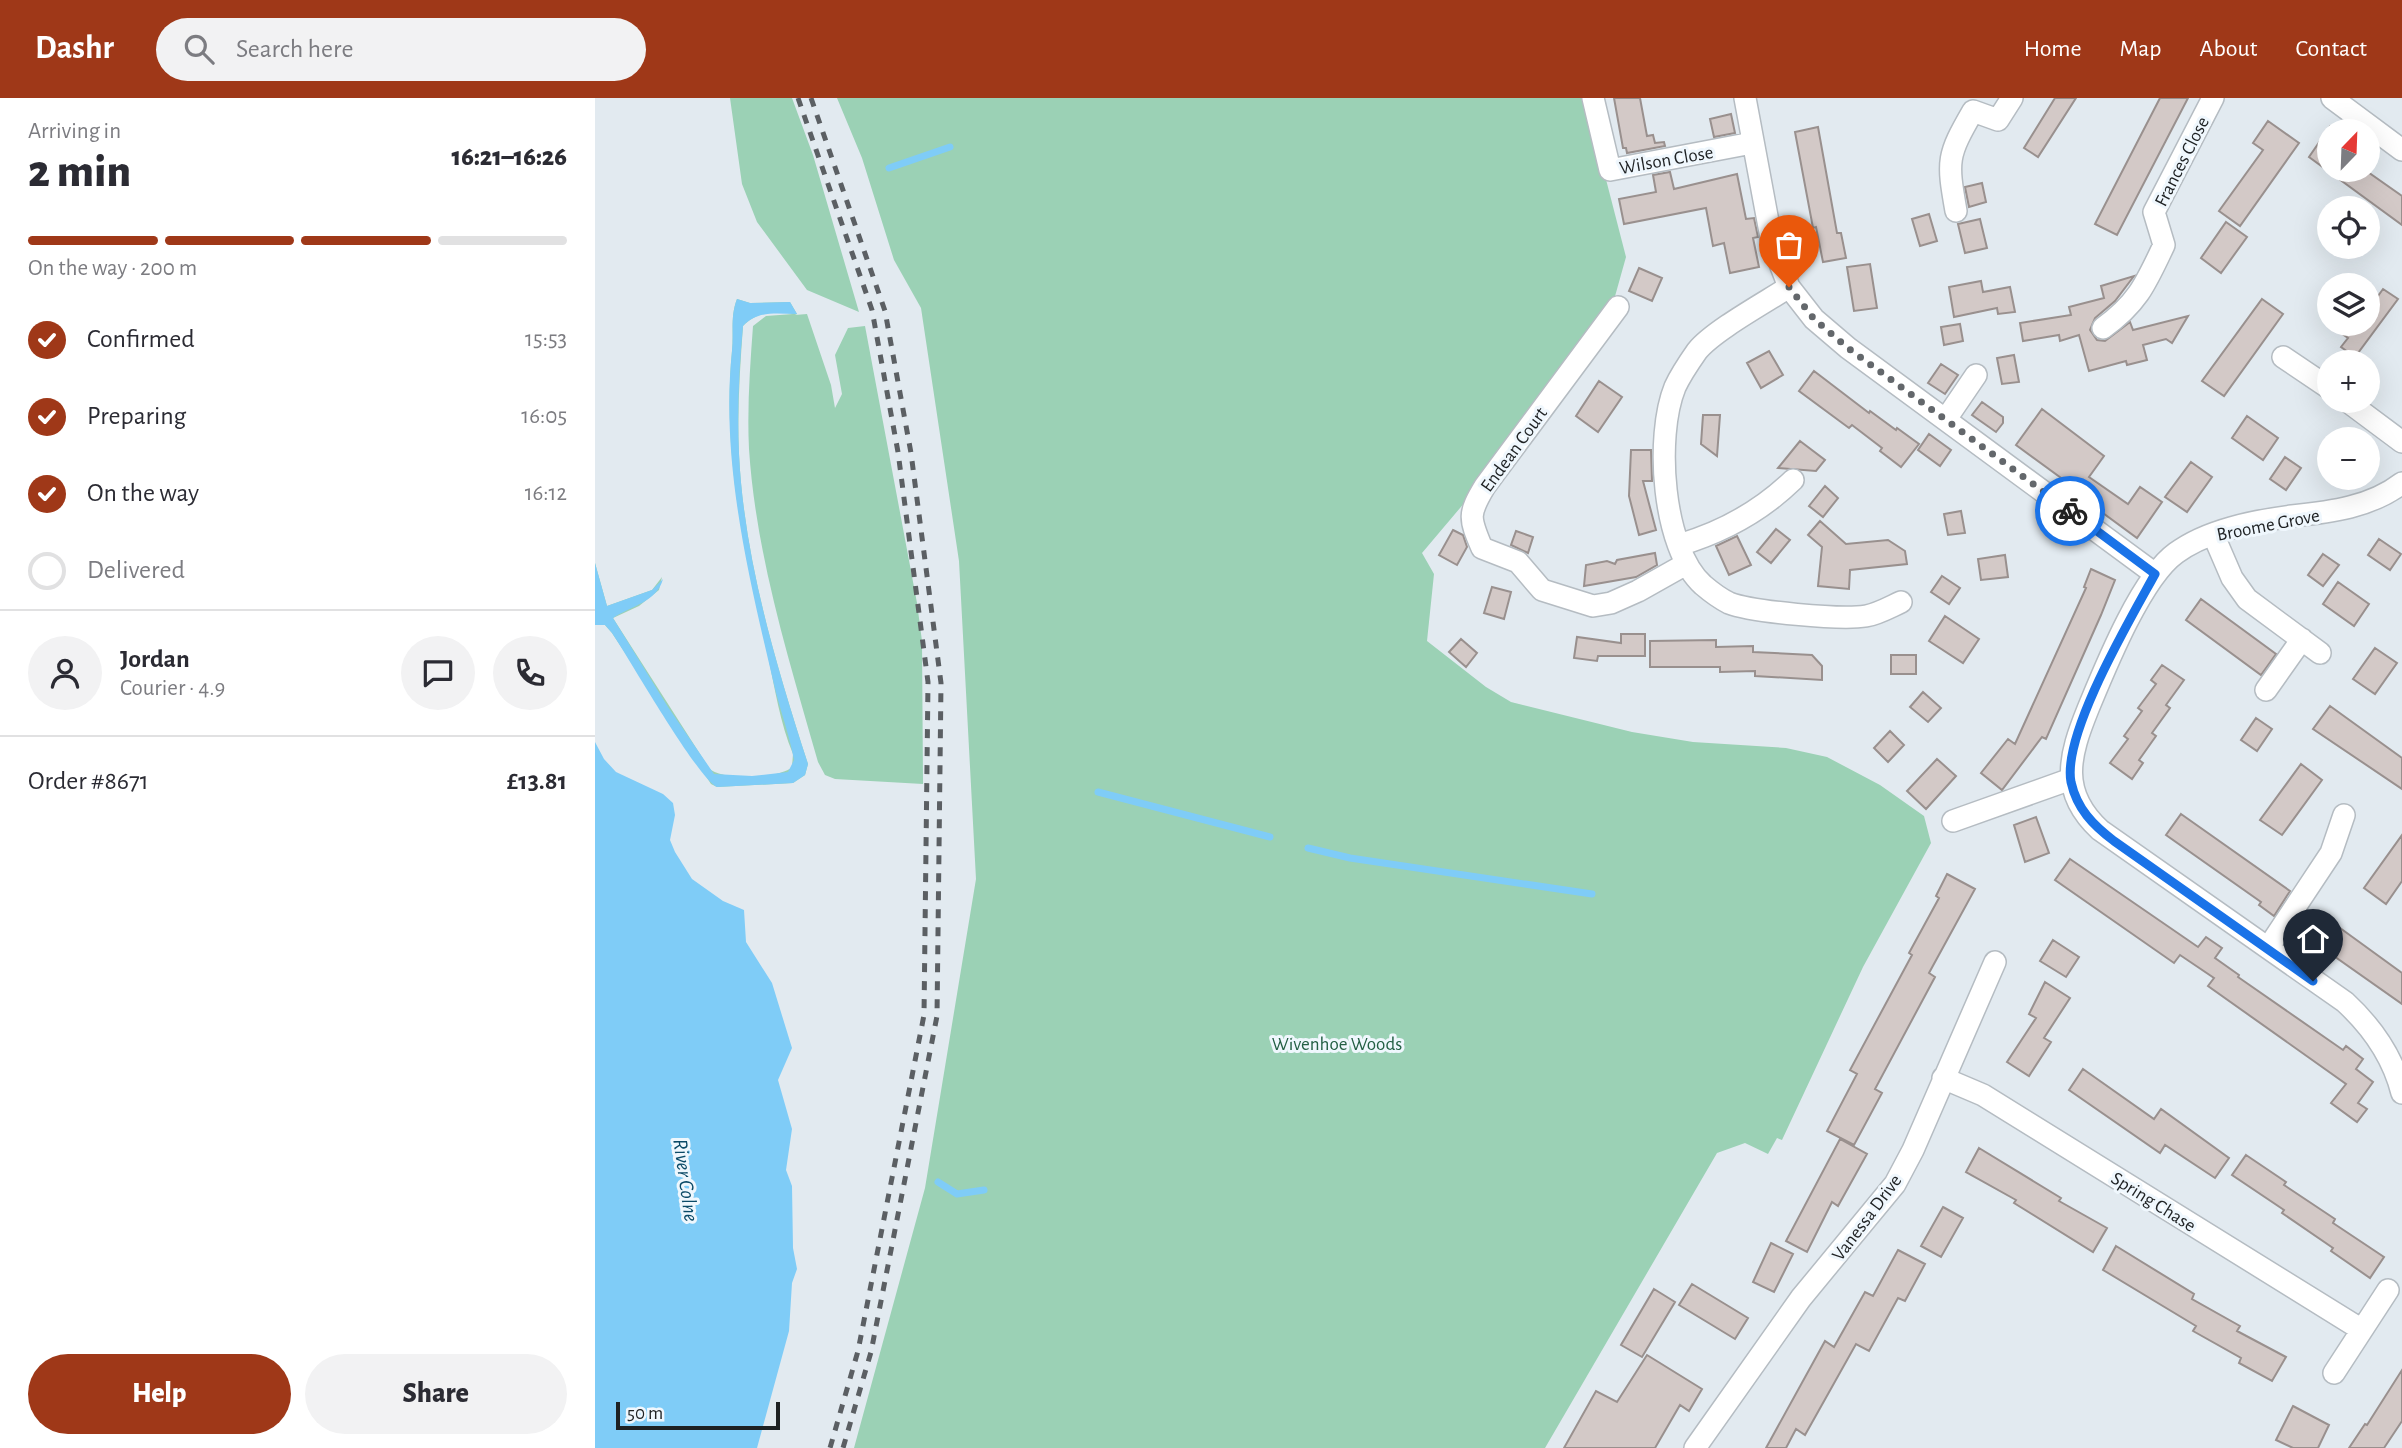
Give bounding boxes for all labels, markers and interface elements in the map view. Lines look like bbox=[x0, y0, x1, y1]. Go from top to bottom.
search box bbox=[156, 18, 646, 81]
icon: search bbox=[180, 30, 218, 68]
text: Dashr bbox=[35, 32, 114, 65]
text: Search here bbox=[236, 36, 353, 62]
text: Home bbox=[2024, 37, 2082, 61]
text: Map bbox=[2120, 37, 2162, 61]
text: About bbox=[2200, 37, 2257, 61]
text: Contact bbox=[2295, 37, 2367, 61]
street label: Frances Close bbox=[2152, 114, 2213, 210]
north arrow bbox=[2317, 119, 2380, 182]
map controls bbox=[2317, 119, 2380, 490]
text: Arriving in bbox=[28, 120, 121, 143]
street label: Wilson Close bbox=[1618, 143, 1715, 178]
text: 16:21–16:26 bbox=[452, 144, 567, 170]
text: 2 min bbox=[28, 149, 131, 195]
button: locate bbox=[2317, 196, 2380, 259]
pin bbox=[1759, 215, 1819, 287]
icon: bag bbox=[1770, 226, 1808, 264]
text: On the way · 200 m bbox=[28, 257, 197, 280]
button: layers bbox=[2317, 273, 2380, 336]
icon: check bbox=[28, 321, 66, 359]
text: Confirmed bbox=[87, 326, 195, 352]
text: 15:53 bbox=[525, 328, 567, 351]
button: + bbox=[2317, 350, 2380, 413]
icon: check bbox=[28, 398, 66, 436]
text: Preparing bbox=[87, 403, 186, 429]
street label: Endean Court bbox=[1477, 404, 1551, 496]
text: 16:05 bbox=[521, 405, 567, 428]
button: − bbox=[2317, 427, 2380, 490]
icon: check bbox=[28, 475, 66, 513]
courier bbox=[2035, 476, 2105, 546]
text: On the way bbox=[87, 480, 199, 506]
text: 16:12 bbox=[525, 482, 567, 505]
icon: bike bbox=[2051, 492, 2089, 530]
street label: Broome Grove bbox=[2215, 506, 2321, 545]
text: Delivered bbox=[87, 557, 185, 583]
button: person bbox=[28, 636, 102, 710]
button: chat bbox=[401, 636, 475, 710]
button: phone bbox=[493, 636, 567, 710]
text: Jordan bbox=[120, 646, 190, 672]
text: Courier · 4.9 bbox=[120, 677, 225, 700]
text: Order #8671 bbox=[28, 768, 149, 794]
text: £13.81 bbox=[507, 768, 567, 794]
pin bbox=[2283, 909, 2343, 981]
icon: home bbox=[2294, 920, 2332, 958]
park label: Wivenhoe Woods bbox=[1272, 1035, 1402, 1054]
water label: River Colne bbox=[669, 1137, 702, 1223]
street label: Spring Chase bbox=[2108, 1169, 2199, 1236]
street label: Vanessa Drive bbox=[1829, 1171, 1906, 1264]
button: Help bbox=[28, 1354, 291, 1434]
button: Share bbox=[305, 1354, 567, 1434]
scale bar bbox=[616, 1399, 781, 1431]
text: 50 m bbox=[627, 1404, 663, 1423]

